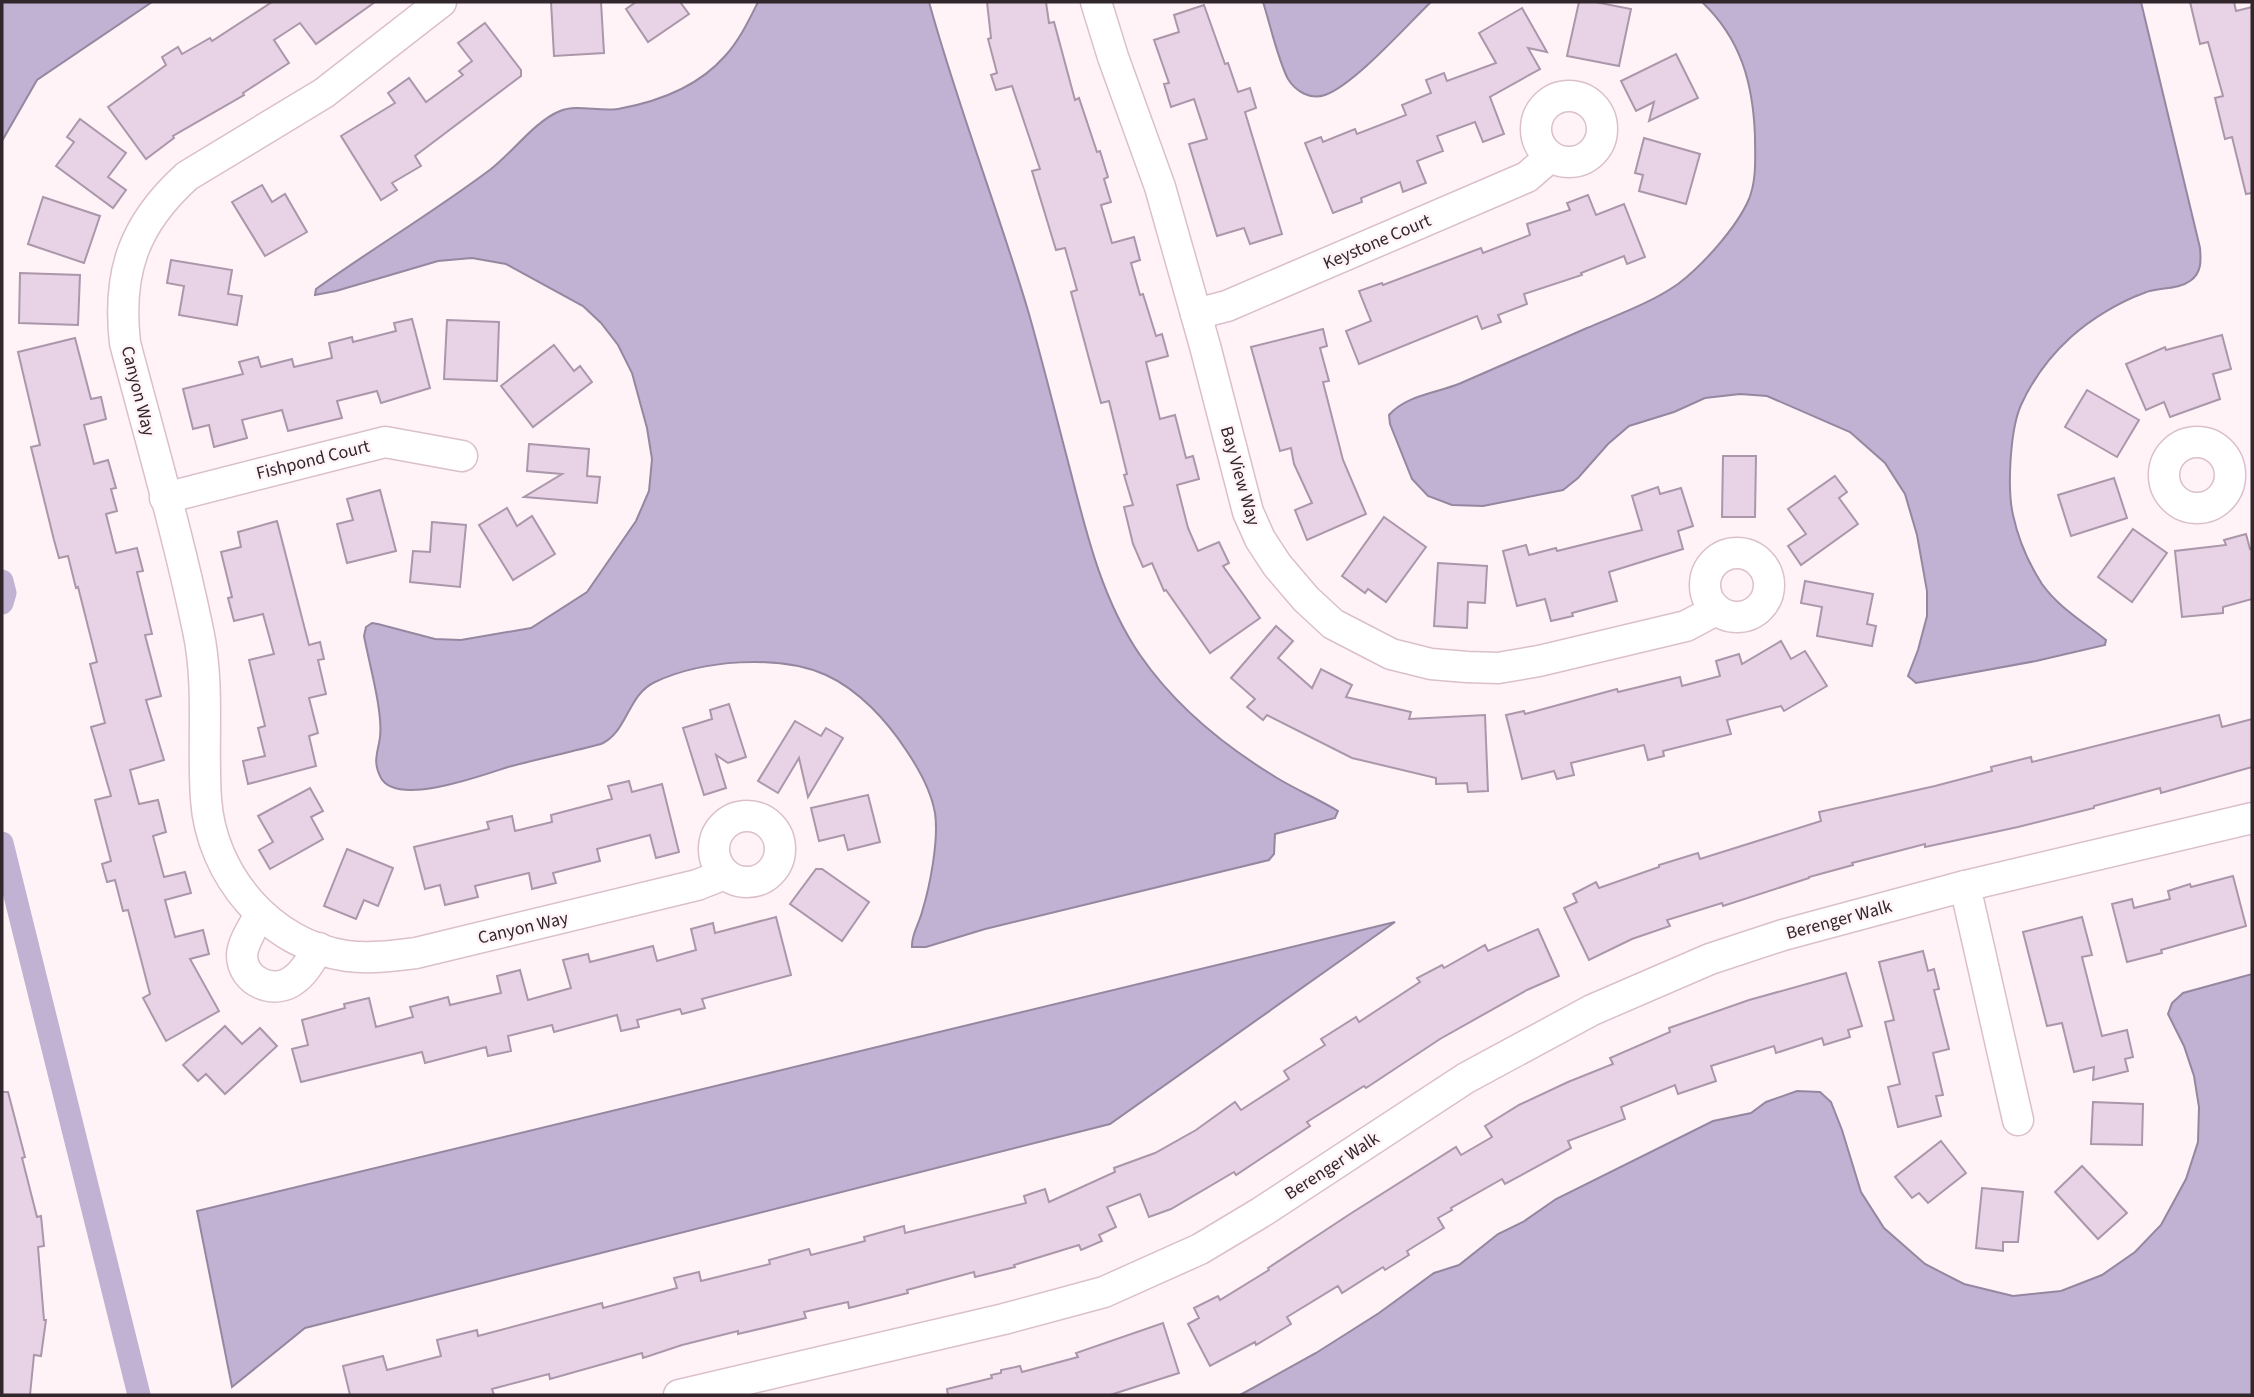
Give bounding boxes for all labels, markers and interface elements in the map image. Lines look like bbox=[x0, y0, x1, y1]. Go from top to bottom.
street label: Keystone Court bbox=[1319, 208, 1435, 276]
street label: Canyon Way bbox=[115, 343, 161, 439]
street label: Bay View Way bbox=[1214, 423, 1266, 529]
street label: Fishpond Court bbox=[254, 434, 372, 486]
street label: Berenger Walk bbox=[1783, 894, 1895, 946]
street label: Canyon Way bbox=[475, 905, 571, 951]
street label: Berenger Walk bbox=[1280, 1126, 1384, 1206]

